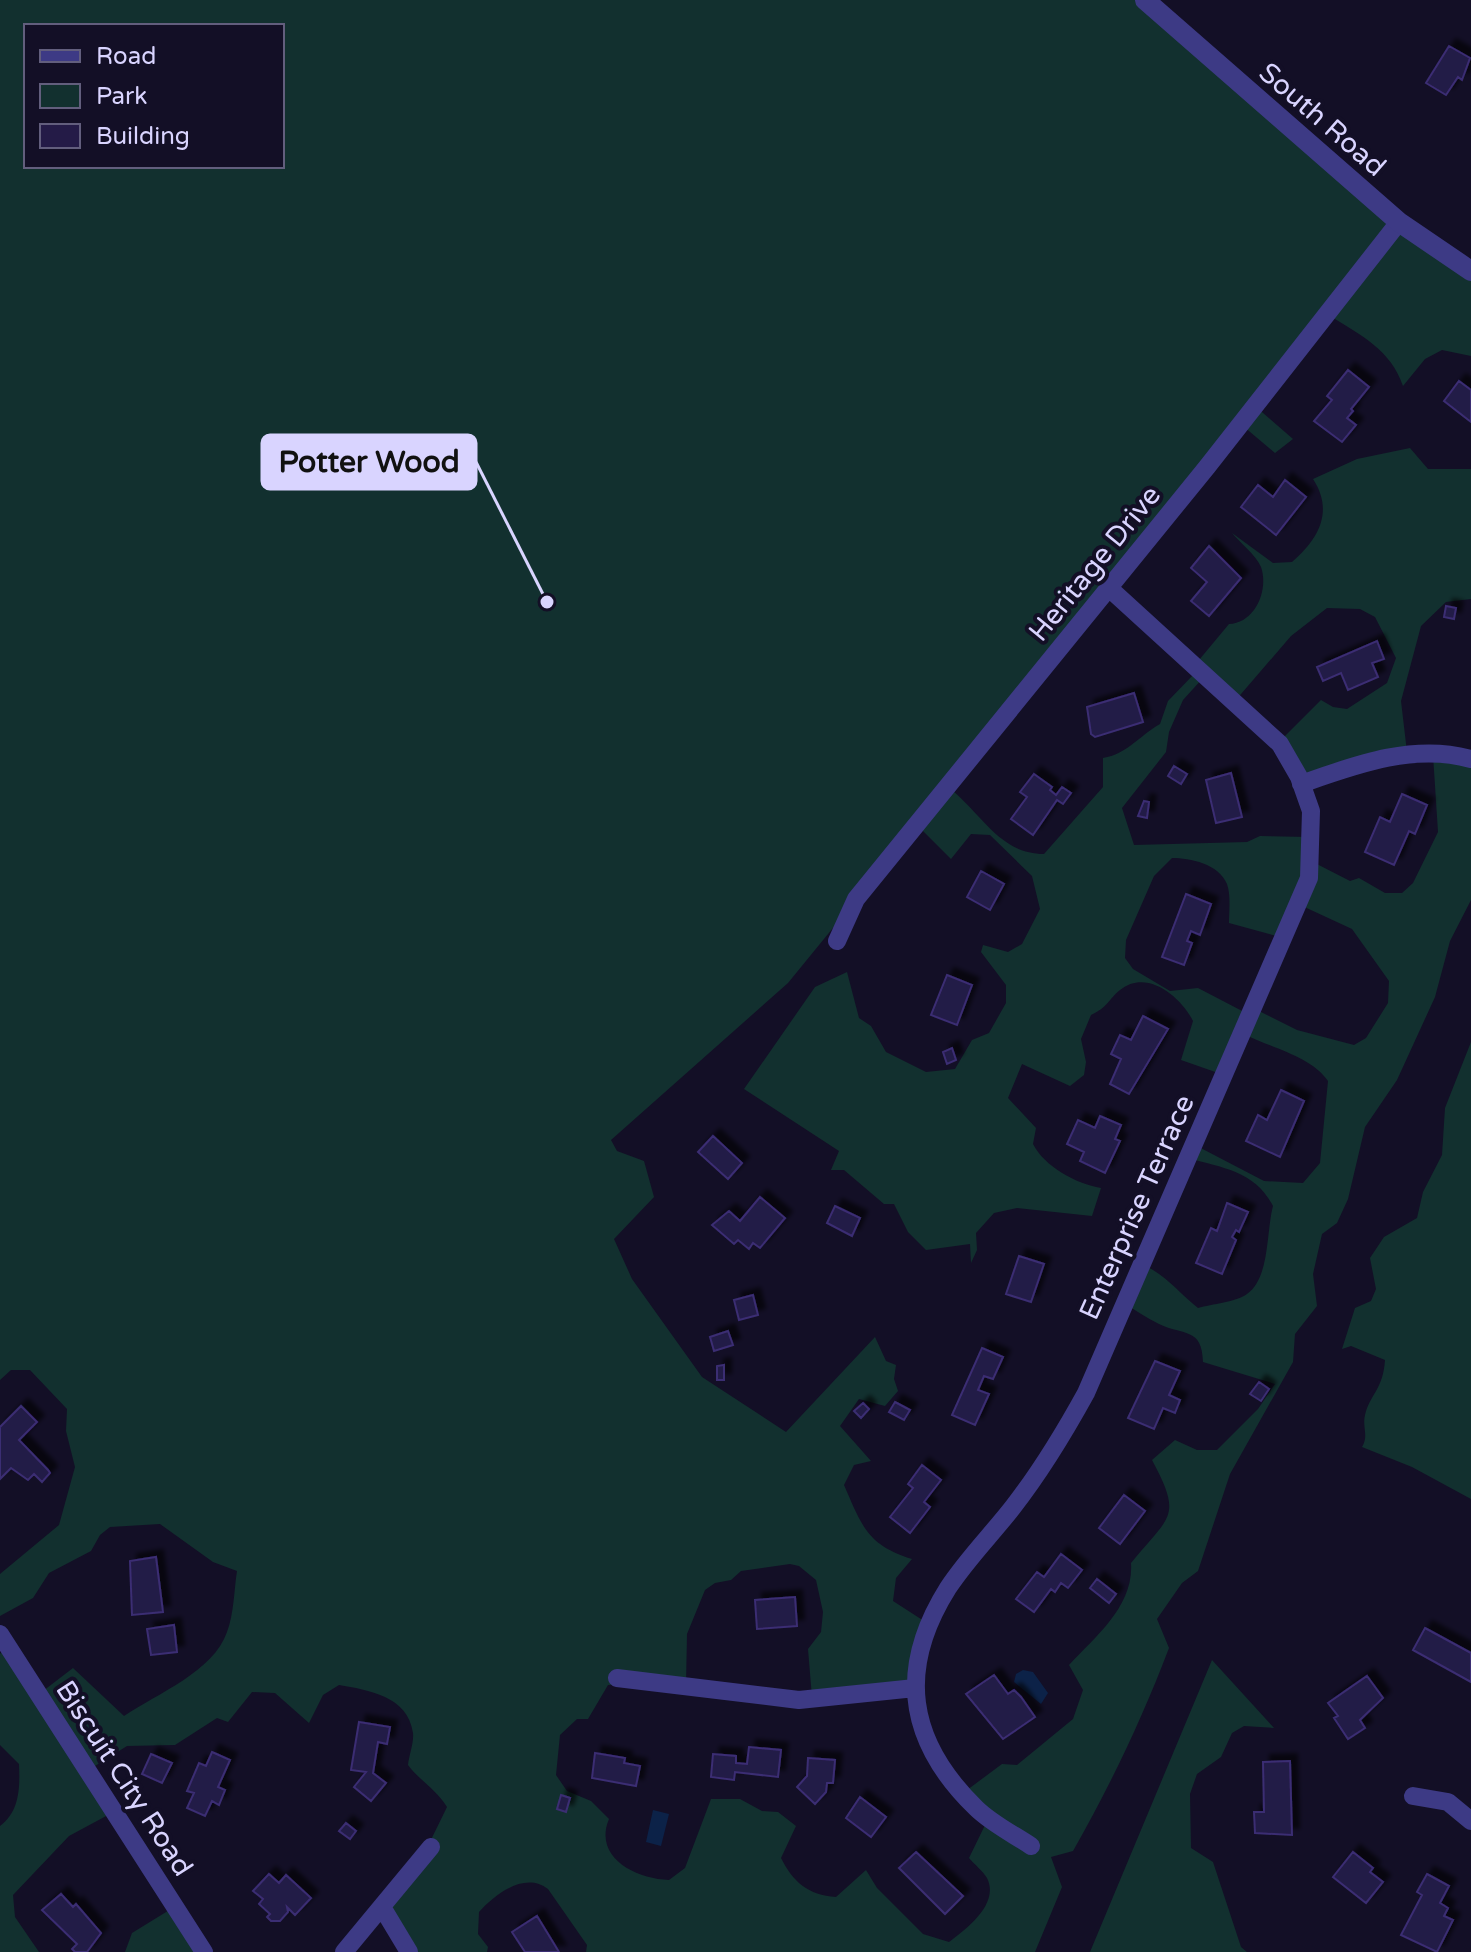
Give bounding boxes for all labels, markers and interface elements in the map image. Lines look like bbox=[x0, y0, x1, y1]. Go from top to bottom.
legend bbox=[24, 24, 284, 168]
text: Road bbox=[96, 42, 156, 71]
street label: South Road bbox=[1252, 56, 1393, 184]
text: Park bbox=[96, 82, 147, 111]
text: Building bbox=[96, 122, 190, 151]
callout: Potter Wood bbox=[262, 435, 476, 489]
text: Potter Wood bbox=[278, 444, 460, 481]
street label: Heritage Drive bbox=[1022, 479, 1168, 648]
street label: Enterprise Terrace bbox=[1072, 1090, 1202, 1325]
street label: Biscuit City Road bbox=[48, 1674, 200, 1883]

